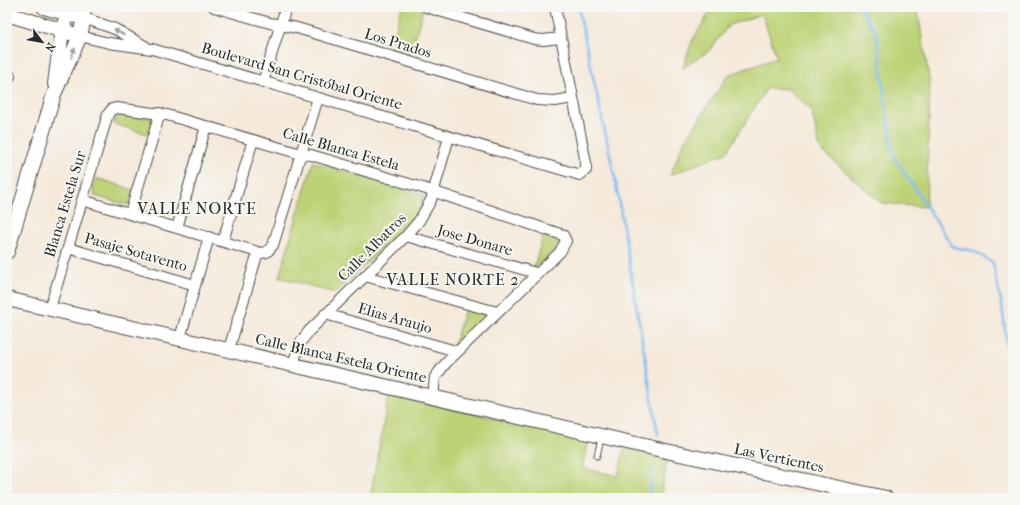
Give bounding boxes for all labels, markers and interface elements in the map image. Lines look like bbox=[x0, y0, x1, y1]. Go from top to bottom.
north arrow bbox=[22, 22, 62, 62]
street label: Los Prados bbox=[362, 24, 434, 62]
one-way arrow bbox=[113, 28, 125, 35]
street label: Boulevard San Cristóbal Oriente bbox=[199, 39, 405, 114]
text: N bbox=[42, 40, 58, 55]
one-way arrow bbox=[71, 46, 77, 58]
street label: Calle Blanca Estela bbox=[281, 124, 402, 175]
street label: Blanca Estela Sur bbox=[40, 148, 90, 259]
district label: VALLE NORTE bbox=[136, 199, 257, 218]
street label: Calle Albatros bbox=[334, 209, 410, 285]
street label: Jose Donare bbox=[434, 220, 515, 259]
street label: Pasaje Sotavento bbox=[82, 229, 190, 275]
district label: VALLE NORTE 2 bbox=[385, 270, 520, 289]
street label: Elias Araujo bbox=[356, 299, 435, 337]
street label: Calle Blanca Estela Oriente bbox=[254, 330, 429, 387]
street label: Las Vertientes bbox=[732, 440, 826, 476]

